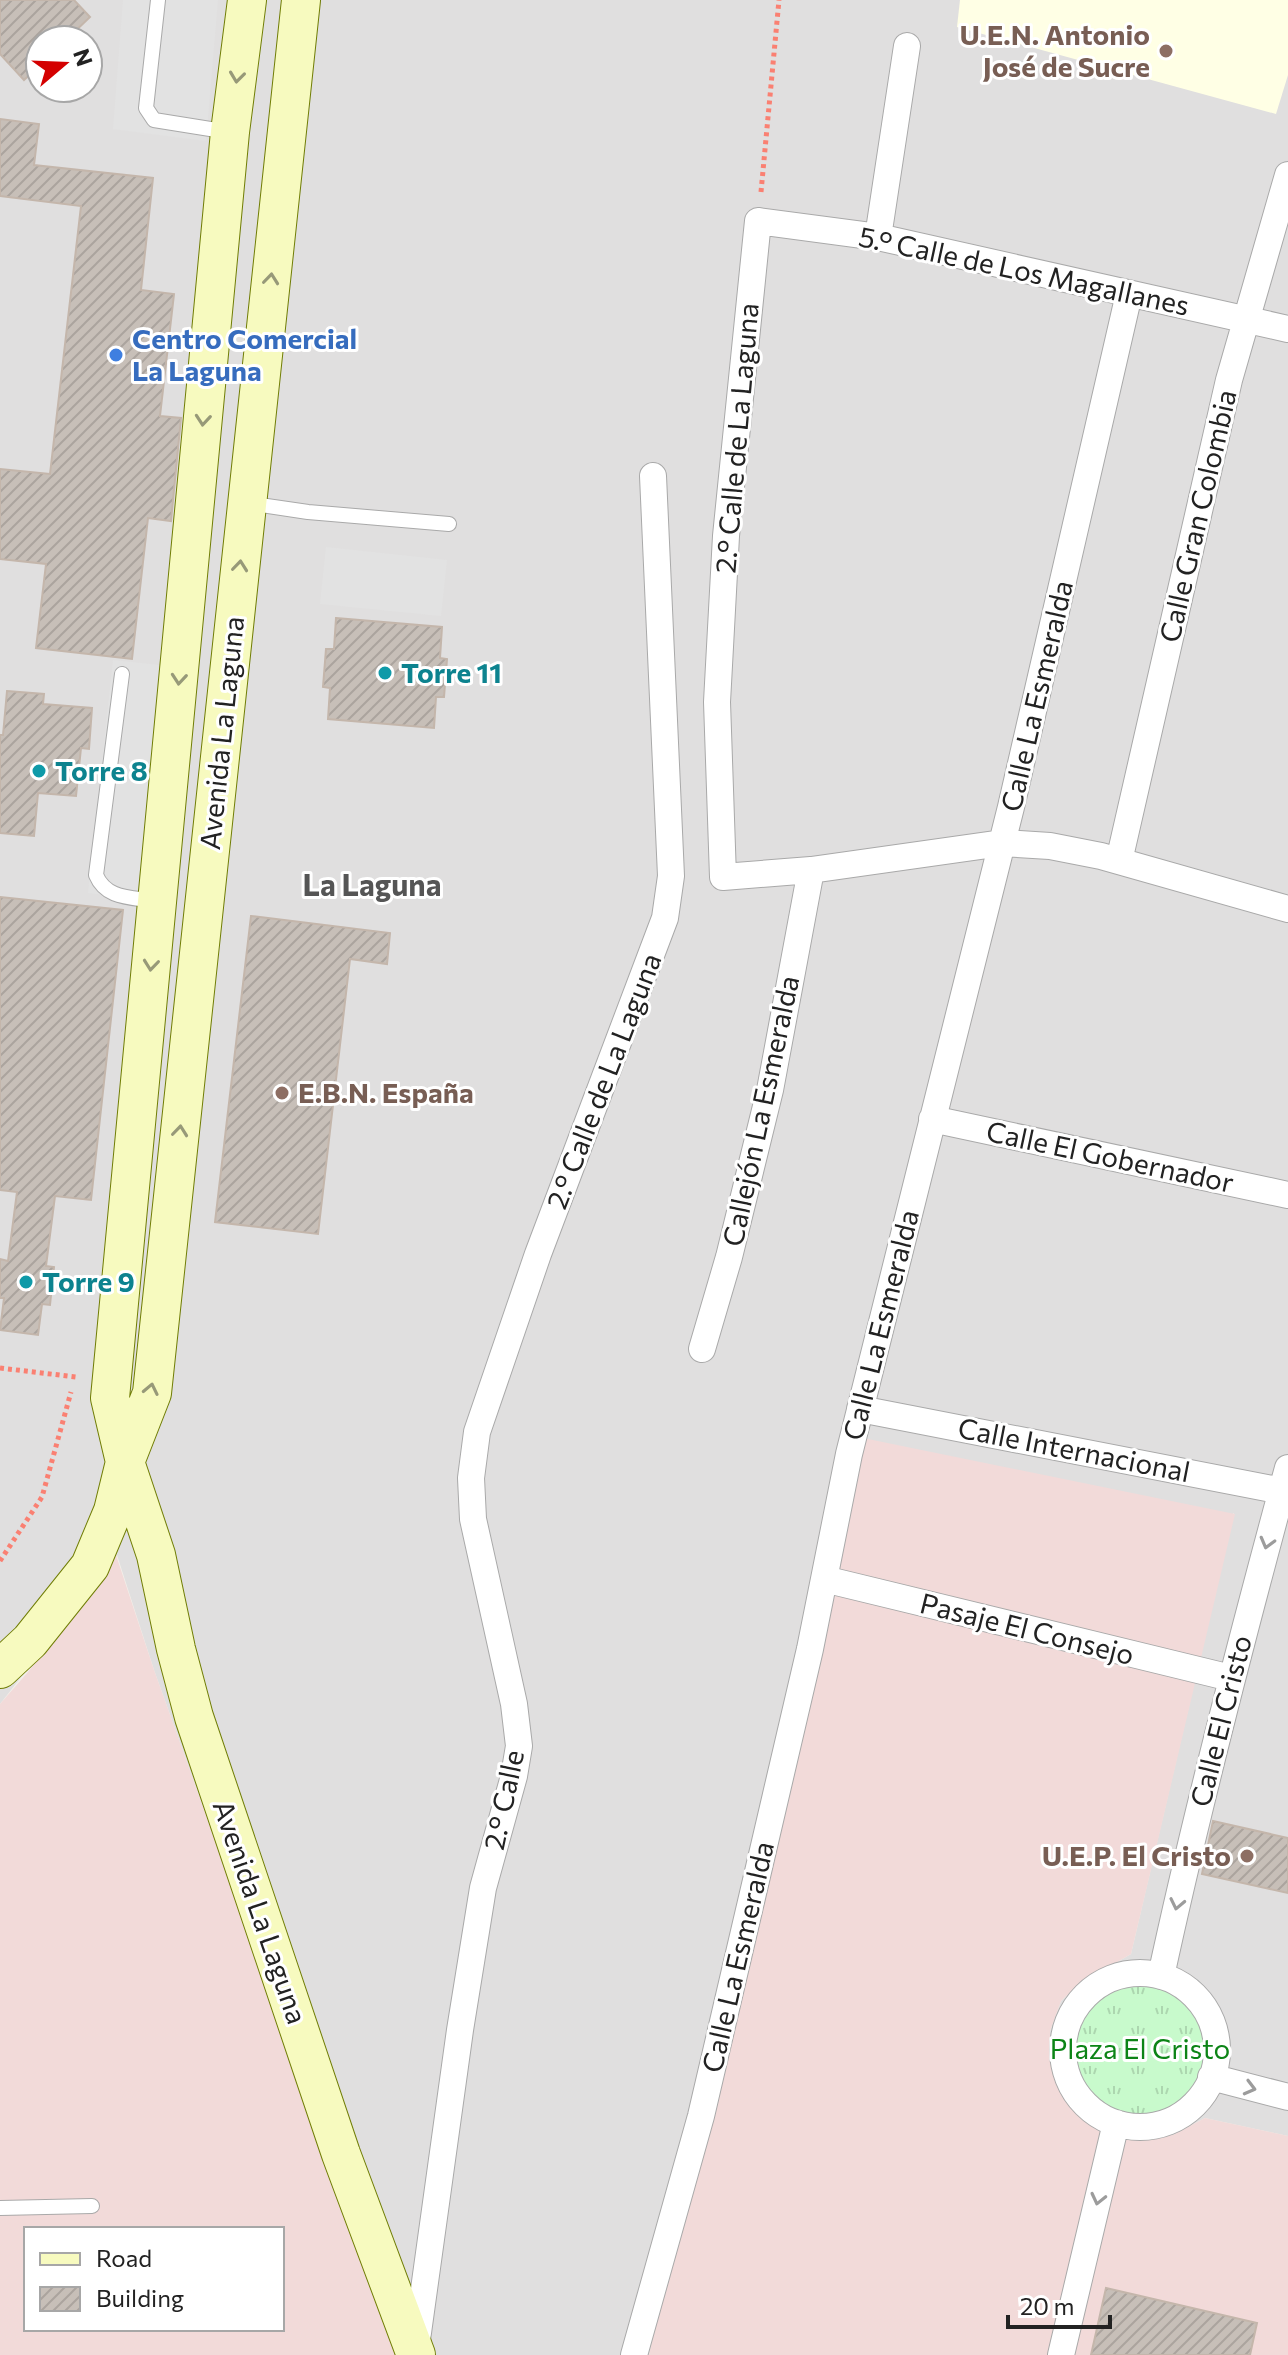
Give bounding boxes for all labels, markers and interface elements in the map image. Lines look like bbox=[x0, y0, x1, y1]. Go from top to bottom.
place label: U.E.N. Antonio José de Sucre bbox=[959, 17, 1150, 83]
north arrow bbox=[24, 24, 104, 104]
marker: U.E.N. Antonio José de Sucre bbox=[1157, 42, 1175, 60]
text: N bbox=[68, 45, 99, 70]
one-way arrow bbox=[228, 71, 245, 84]
street label: 5.° Calle de Los Magallanes bbox=[856, 218, 1192, 322]
one-way arrow bbox=[262, 272, 279, 285]
street label: 2.° Calle de La Laguna bbox=[707, 301, 765, 574]
place label: Centro Comercial La Laguna bbox=[132, 321, 357, 387]
marker: Centro Comercial La Laguna bbox=[107, 346, 125, 364]
street label: Calle Gran Colombia bbox=[1151, 386, 1243, 645]
one-way arrow bbox=[195, 414, 212, 427]
one-way arrow bbox=[231, 559, 248, 572]
street label: Calle La Esmeralda bbox=[993, 577, 1079, 815]
street label: Avenida La Laguna bbox=[192, 615, 250, 851]
place label: Torre 11 bbox=[401, 655, 502, 689]
marker: Torre 11 bbox=[376, 664, 394, 682]
one-way arrow bbox=[170, 672, 187, 685]
place label: Torre 8 bbox=[55, 753, 148, 787]
marker: Torre 8 bbox=[30, 762, 48, 780]
district label: La Laguna bbox=[303, 865, 441, 902]
street label: 2.° Calle de La Laguna bbox=[539, 948, 668, 1213]
one-way arrow bbox=[143, 959, 160, 972]
street label: Callejón La Esmeralda bbox=[715, 972, 805, 1249]
place label: E.B.N. España bbox=[298, 1075, 474, 1109]
marker: E.B.N. España bbox=[273, 1084, 291, 1102]
street label: Calle El Gobernador bbox=[984, 1113, 1237, 1199]
one-way arrow bbox=[171, 1124, 188, 1137]
street label: Calle La Esmeralda bbox=[835, 1206, 925, 1443]
place label: Torre 9 bbox=[42, 1264, 135, 1298]
marker: Torre 9 bbox=[17, 1273, 35, 1291]
one-way arrow bbox=[142, 1382, 159, 1396]
street label: Calle Internacional bbox=[955, 1410, 1193, 1488]
one-way arrow bbox=[1260, 1536, 1277, 1550]
street label: Pasaje El Consejo bbox=[917, 1585, 1138, 1671]
street label: Calle El Cristo bbox=[1182, 1631, 1258, 1810]
street label: 2.° Calle bbox=[476, 1747, 530, 1853]
street label: Avenida La Laguna bbox=[207, 1795, 315, 2028]
street label: Calle La Esmeralda bbox=[694, 1838, 780, 2076]
place label: U.E.P. El Cristo bbox=[1042, 1838, 1231, 1872]
marker: U.E.P. El Cristo bbox=[1238, 1847, 1256, 1865]
one-way arrow bbox=[1169, 1896, 1186, 1910]
park label: Plaza El Cristo bbox=[1050, 2031, 1230, 2065]
one-way arrow bbox=[1242, 2078, 1256, 2095]
one-way arrow bbox=[1090, 2192, 1107, 2205]
legend bbox=[24, 2227, 284, 2331]
text: Road bbox=[96, 2243, 152, 2272]
scale bar bbox=[1008, 2279, 1110, 2329]
text: Building bbox=[96, 2283, 184, 2312]
text: 20 m bbox=[1020, 2291, 1074, 2320]

